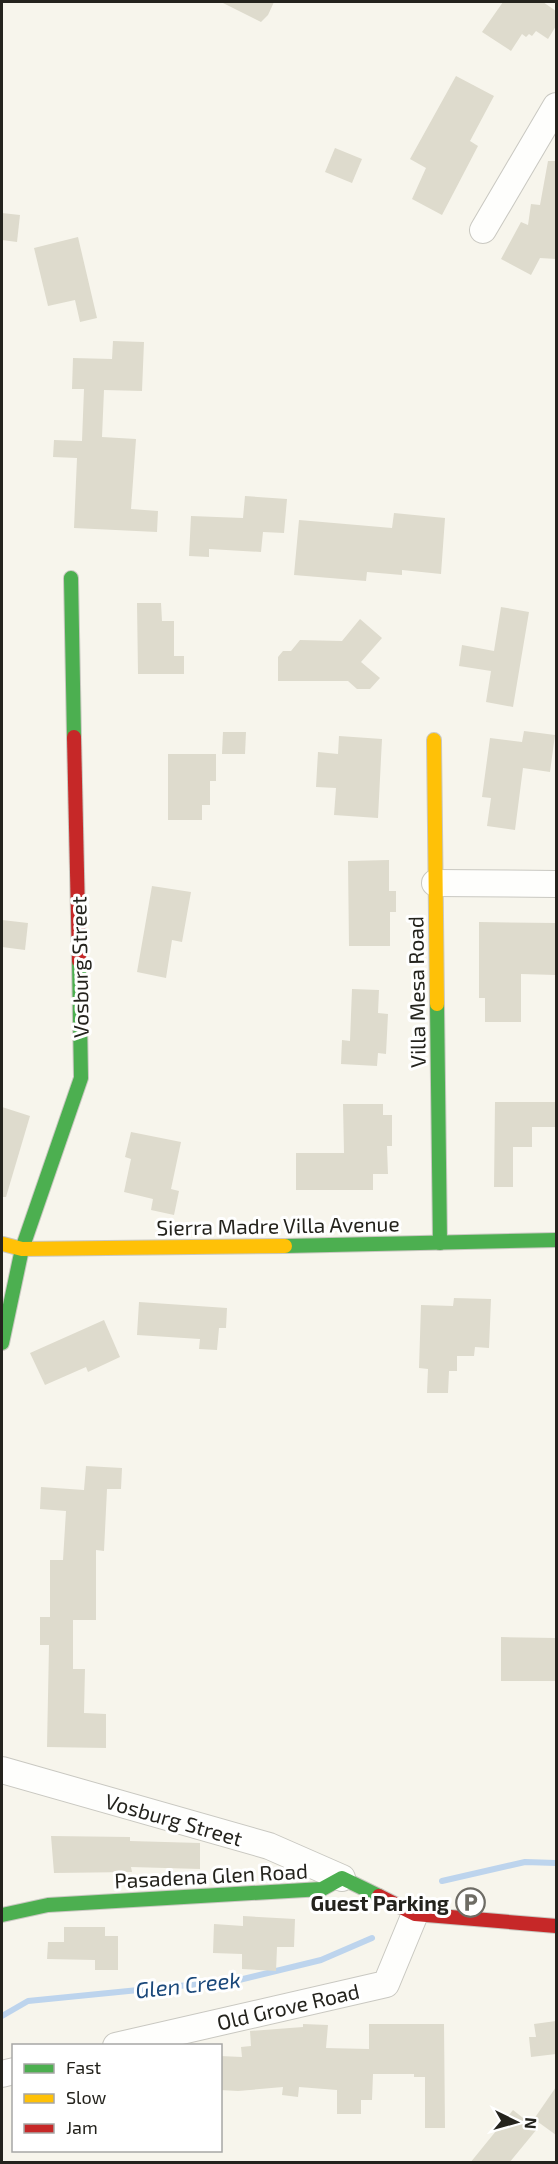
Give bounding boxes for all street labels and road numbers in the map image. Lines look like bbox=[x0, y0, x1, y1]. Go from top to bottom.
street label: Vosburg Street bbox=[65, 896, 93, 1038]
street label: Villa Mesa Road bbox=[402, 916, 430, 1068]
street label: Sierra Madre Villa Avenue bbox=[156, 1210, 400, 1240]
street label: Vosburg Street bbox=[102, 1787, 246, 1851]
street label: Pasadena Glen Road bbox=[114, 1857, 308, 1893]
street label: Old Grove Road bbox=[214, 1977, 362, 2035]

